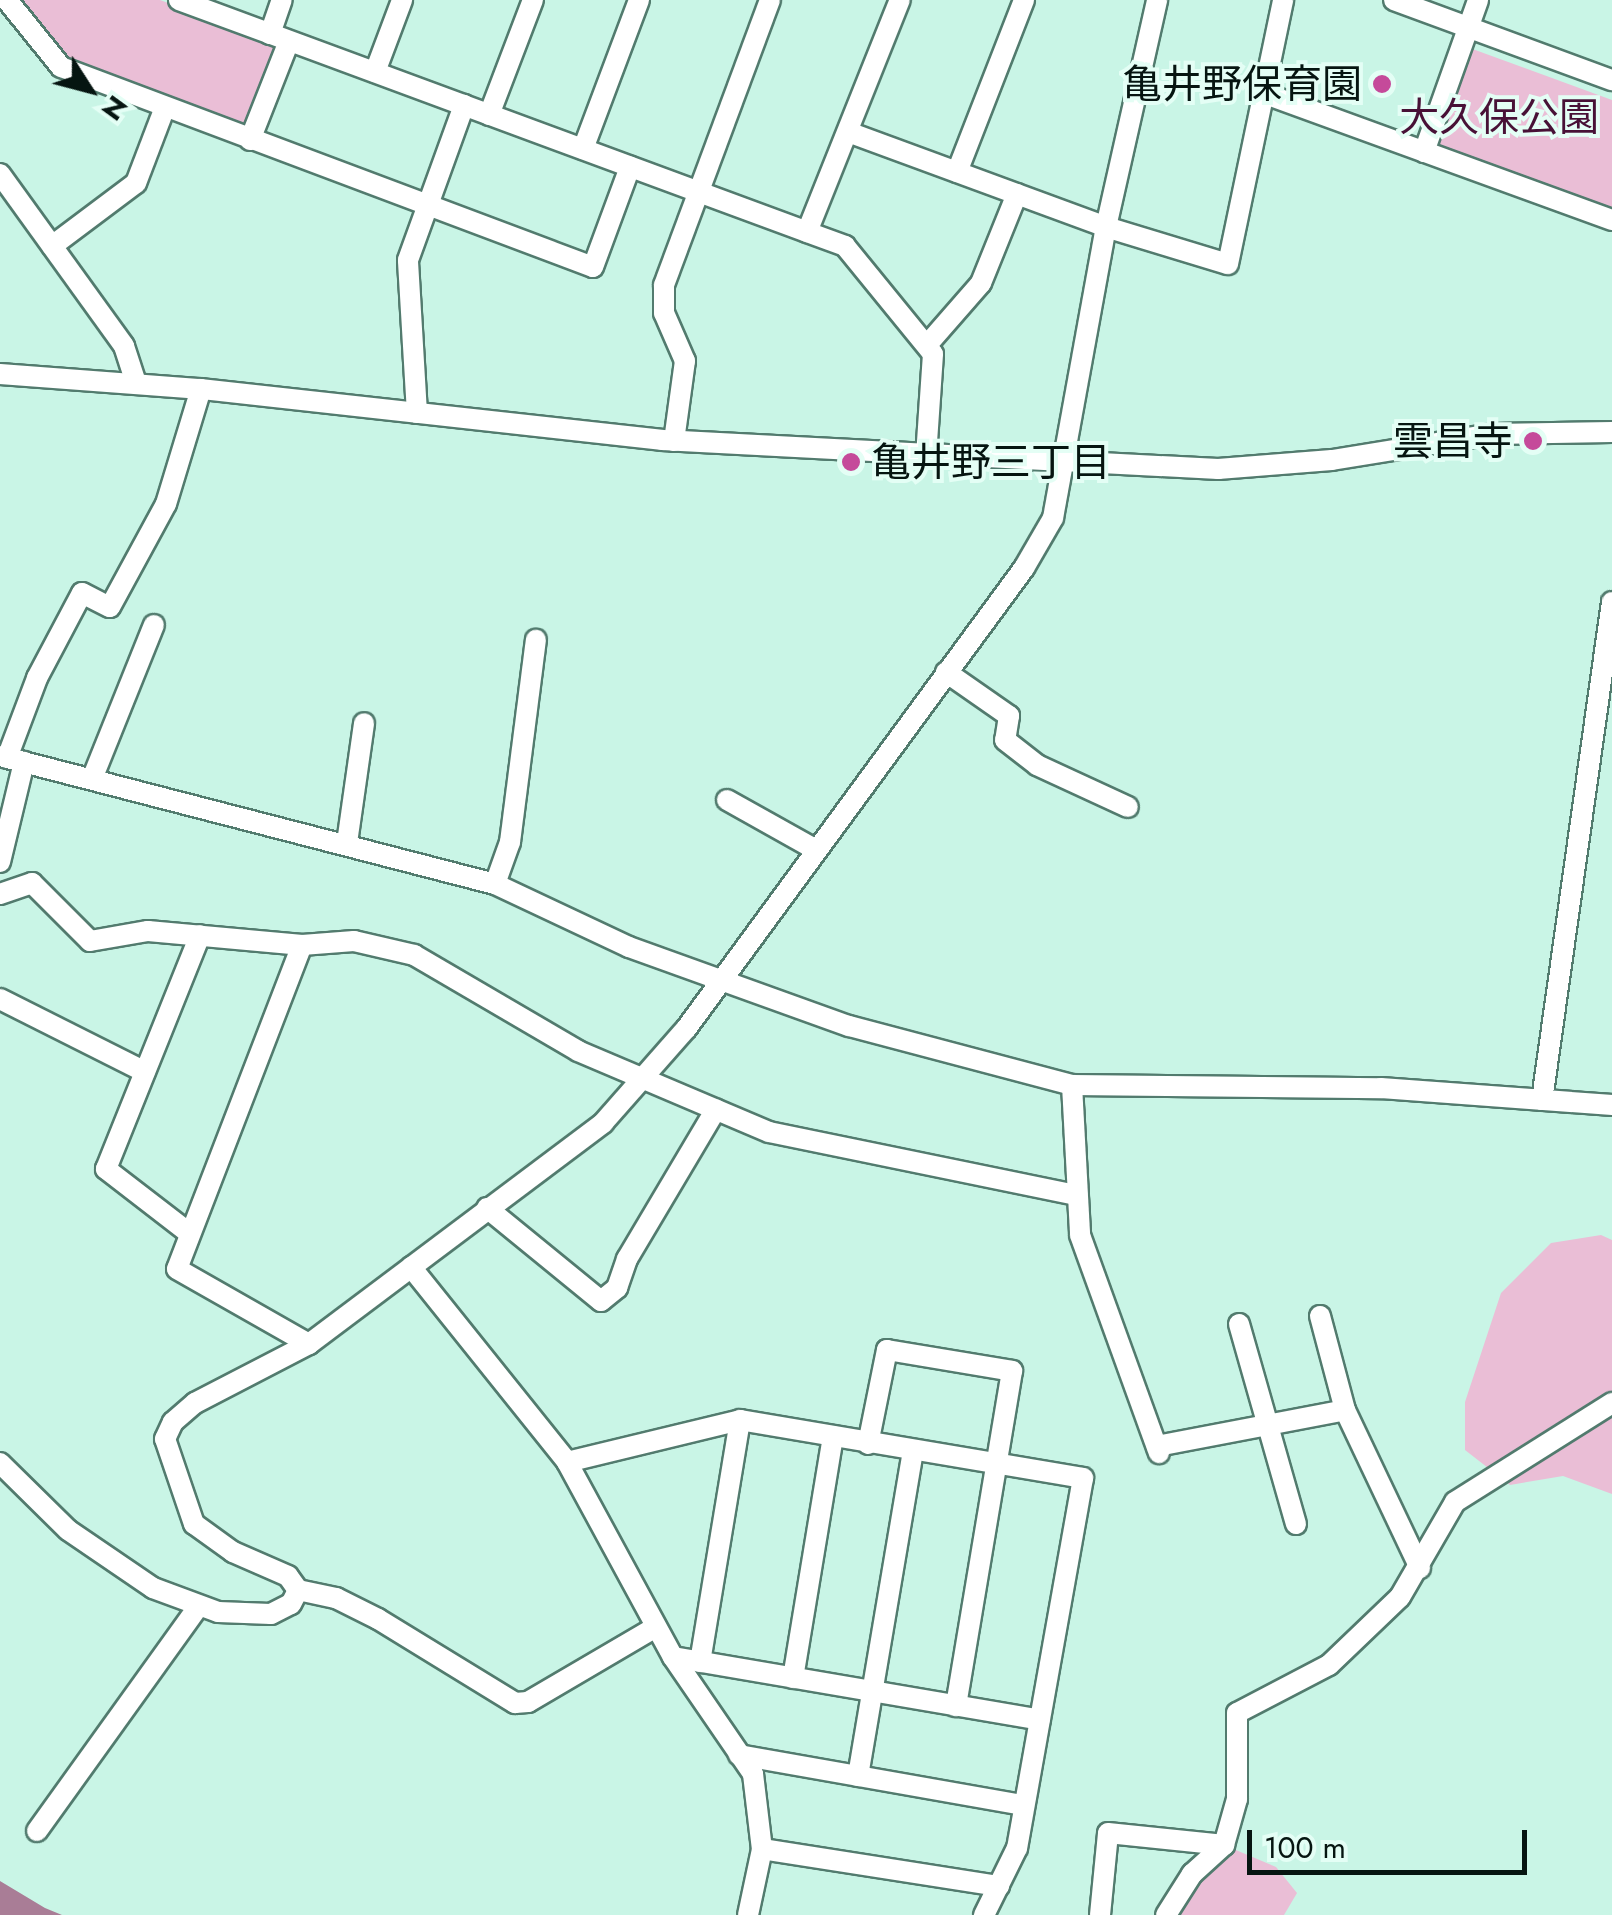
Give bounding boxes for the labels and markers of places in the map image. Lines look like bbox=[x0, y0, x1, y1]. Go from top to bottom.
place label: 亀井野保育園 bbox=[1122, 60, 1362, 108]
marker: 亀井野保育園 bbox=[1371, 73, 1393, 95]
place label: 雲昌寺 bbox=[1393, 417, 1513, 465]
marker: 雲昌寺 bbox=[1522, 430, 1544, 452]
place label: 亀井野三丁目 bbox=[871, 438, 1111, 486]
marker: 亀井野三丁目 bbox=[840, 451, 862, 473]

